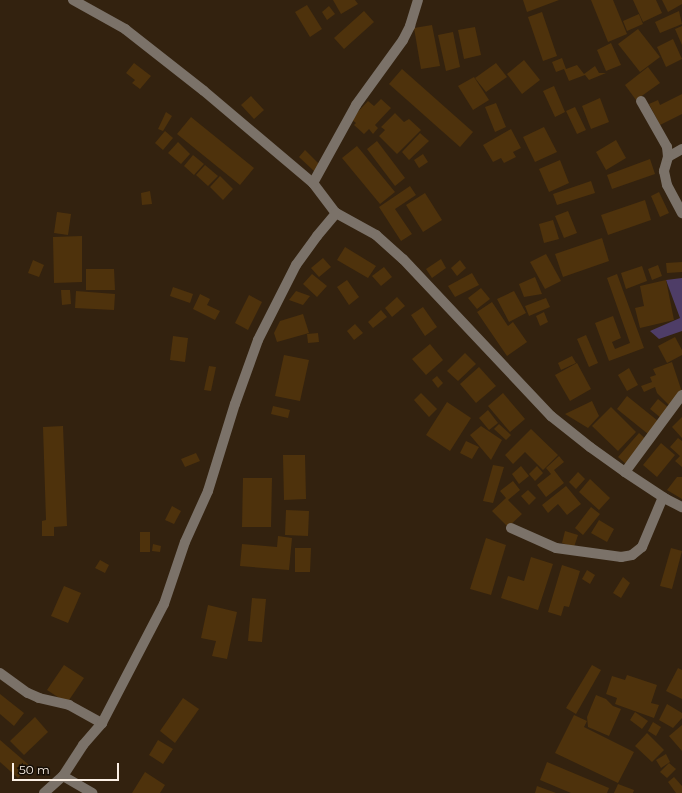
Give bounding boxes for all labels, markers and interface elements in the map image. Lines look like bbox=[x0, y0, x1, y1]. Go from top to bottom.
scale bar bbox=[14, 755, 121, 781]
text: 50 m bbox=[19, 762, 50, 777]

